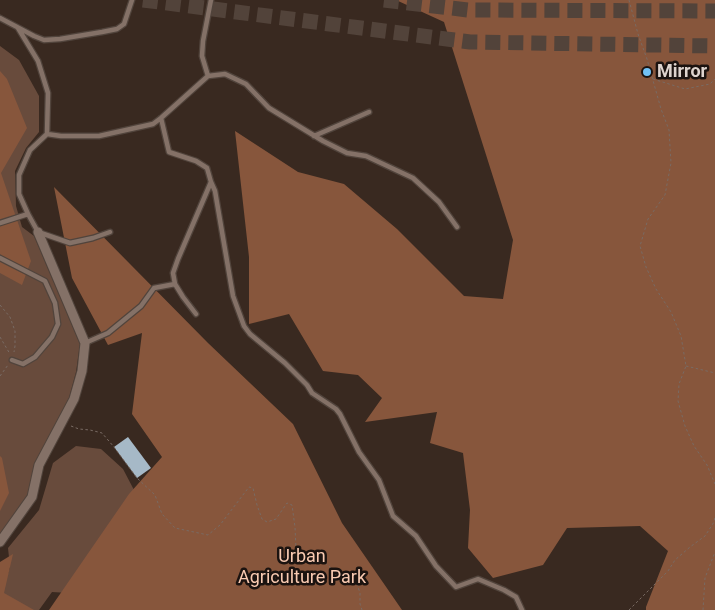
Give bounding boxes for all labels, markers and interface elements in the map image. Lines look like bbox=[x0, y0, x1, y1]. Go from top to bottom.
place label: Mirror bbox=[657, 61, 707, 83]
marker: Mirror bbox=[641, 66, 653, 78]
park label: Urban Agriculture Park bbox=[238, 546, 366, 588]

